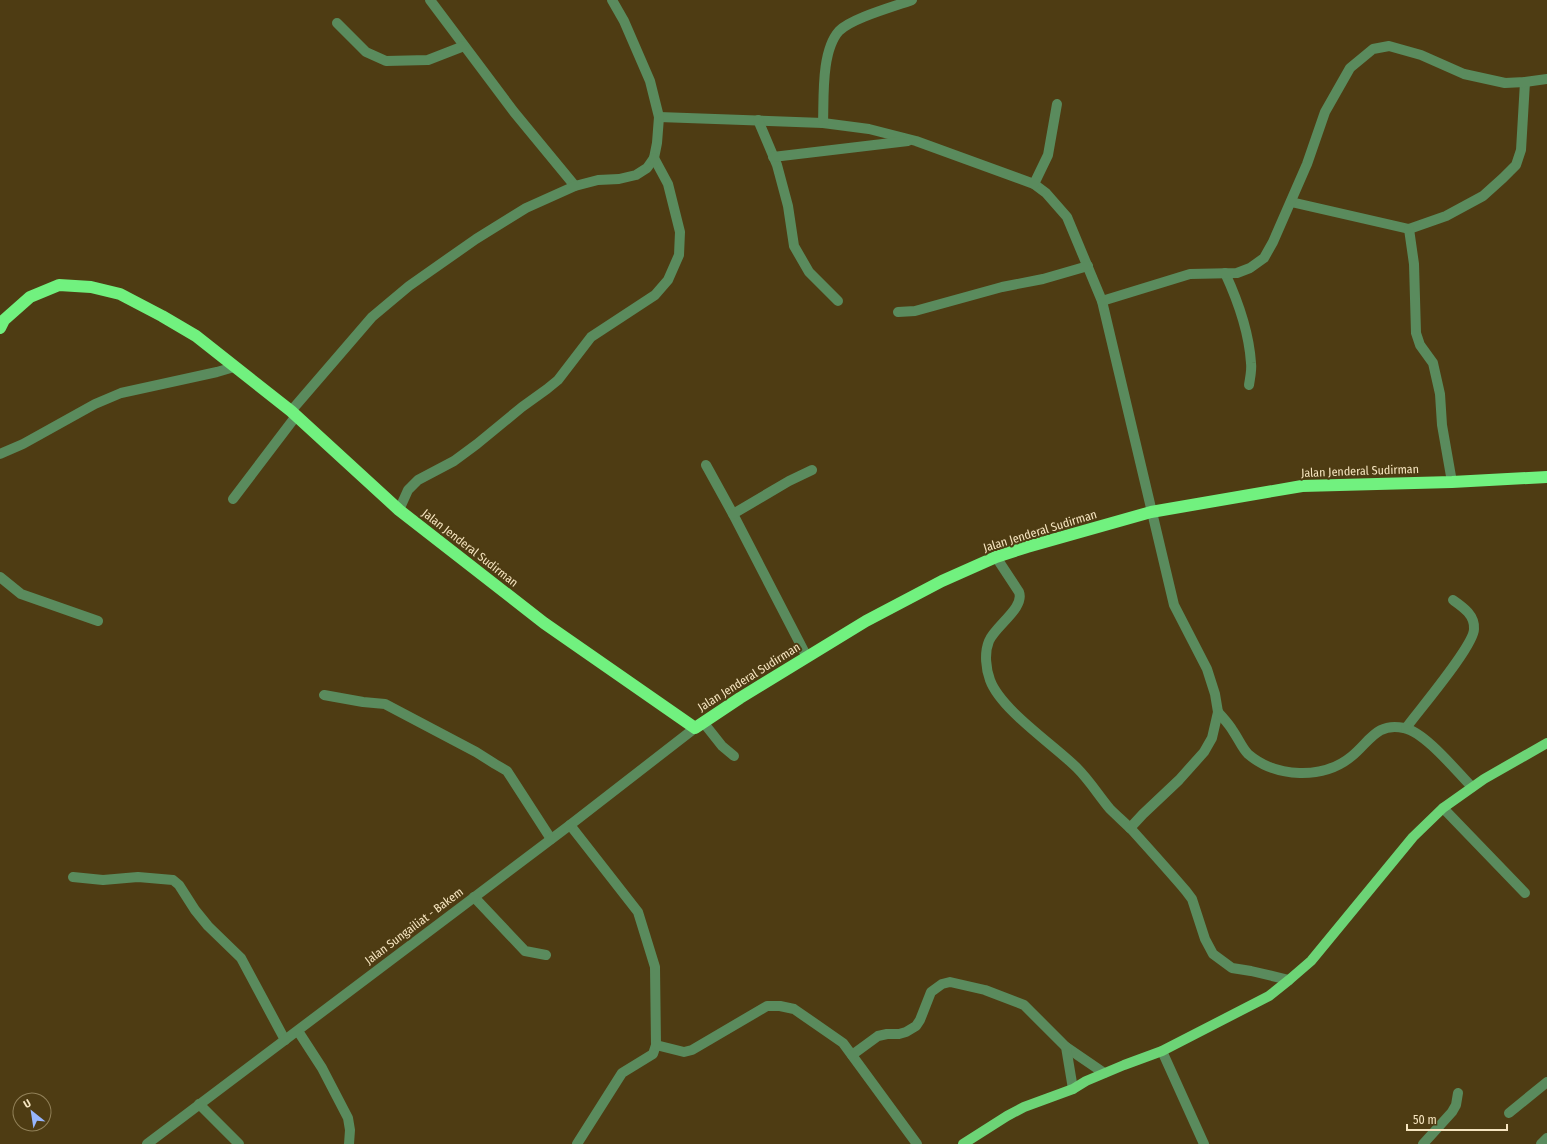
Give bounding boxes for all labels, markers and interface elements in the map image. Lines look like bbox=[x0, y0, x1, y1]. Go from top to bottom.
street label: Jalan Jenderal Sudirman bbox=[1301, 462, 1419, 480]
street label: Jalan Jenderal Sudirman bbox=[419, 506, 521, 590]
street label: Jalan Jenderal Sudirman bbox=[982, 507, 1098, 555]
street label: Jalan Jenderal Sudirman bbox=[695, 640, 803, 714]
street label: Jalan Sungailiat - Bakem bbox=[362, 885, 466, 967]
north arrow bbox=[12, 1092, 52, 1132]
text: U bbox=[21, 1097, 33, 1111]
scale bar bbox=[1407, 1106, 1507, 1132]
text: 50 m bbox=[1413, 1113, 1437, 1127]

